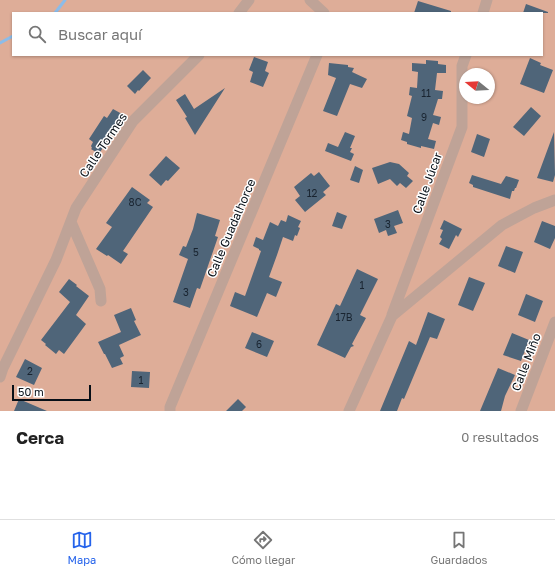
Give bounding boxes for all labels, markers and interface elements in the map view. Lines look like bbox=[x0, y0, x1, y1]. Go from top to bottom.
search box bbox=[12, 12, 543, 56]
icon: search bbox=[26, 23, 48, 45]
text: Buscar aquí bbox=[58, 25, 142, 43]
north arrow bbox=[459, 68, 495, 104]
house number: 11 bbox=[421, 87, 431, 99]
street label: Calle Tormes bbox=[76, 110, 130, 180]
house number: 9 bbox=[421, 111, 427, 123]
street label: Calle Júcar bbox=[409, 150, 445, 216]
street label: Calle Guadalhorce bbox=[203, 176, 259, 280]
house number: 12 bbox=[307, 187, 318, 199]
house number: 8C bbox=[129, 196, 142, 208]
house number: 3 bbox=[385, 218, 391, 230]
house number: 5 bbox=[193, 246, 199, 258]
house number: 1 bbox=[360, 279, 365, 291]
house number: 3 bbox=[183, 286, 189, 298]
house number: 17B bbox=[336, 311, 353, 323]
street label: Calle Miño bbox=[508, 331, 544, 393]
house number: 6 bbox=[256, 338, 262, 350]
house number: 2 bbox=[27, 365, 33, 377]
house number: 1 bbox=[139, 374, 144, 386]
scale bar bbox=[12, 383, 91, 402]
text: 50 m bbox=[18, 385, 44, 398]
text: Cerca bbox=[16, 427, 64, 448]
text: 0 resultados bbox=[461, 429, 539, 445]
tab: Mapa bbox=[68, 529, 96, 566]
tab: Cómo llegar bbox=[231, 529, 295, 566]
tab: Guardados bbox=[430, 529, 487, 566]

